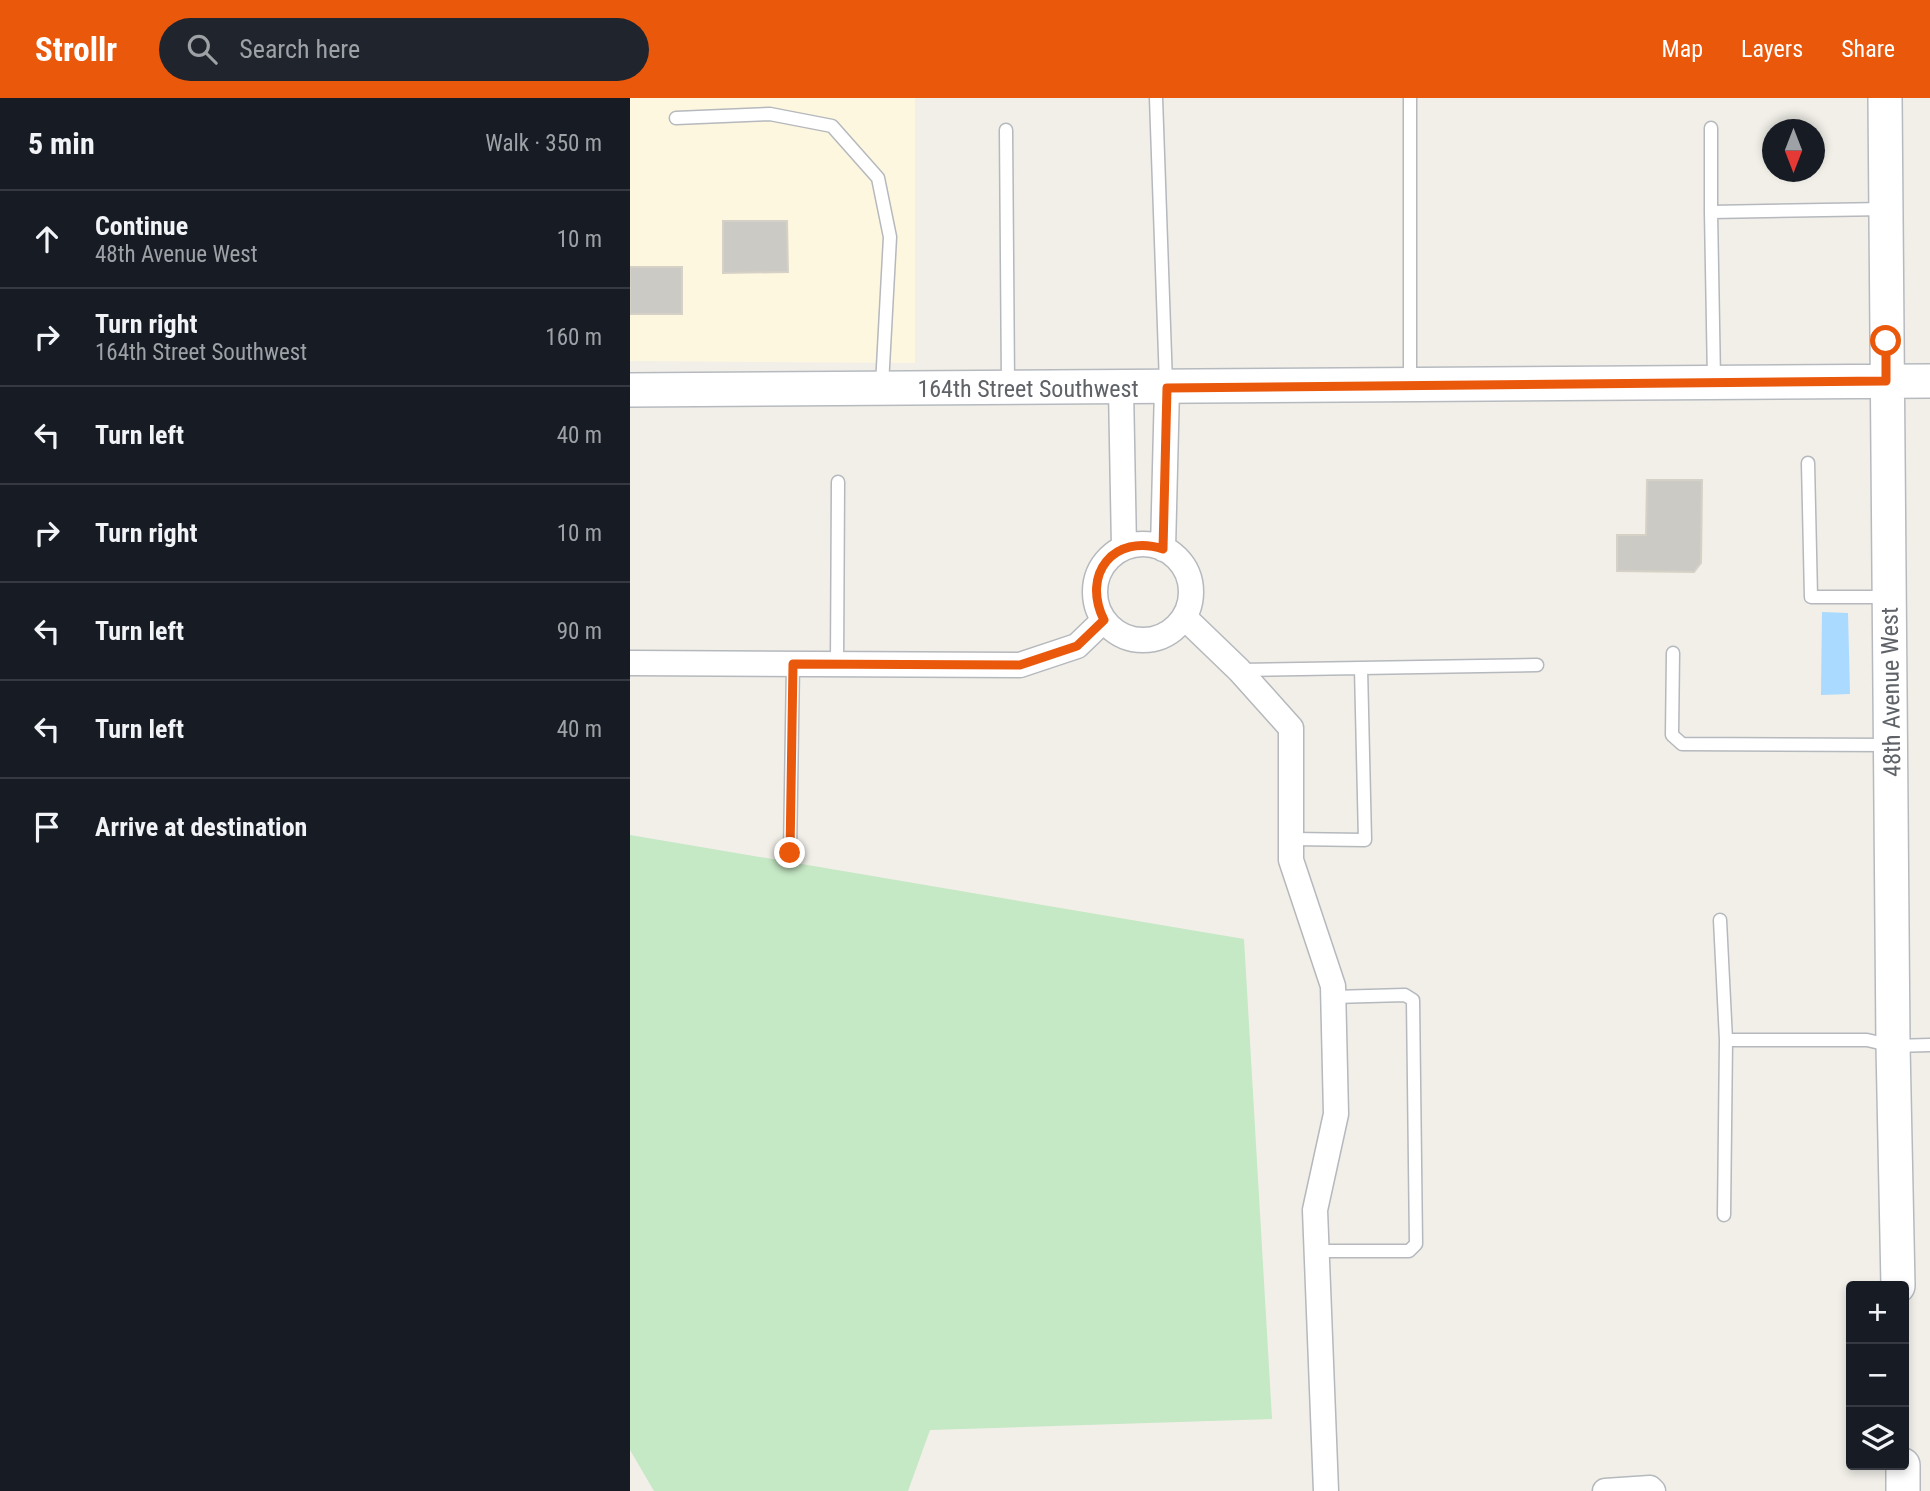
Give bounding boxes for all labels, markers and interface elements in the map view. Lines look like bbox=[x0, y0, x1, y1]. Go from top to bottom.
search box bbox=[159, 18, 649, 81]
text: Strollr bbox=[35, 30, 117, 69]
icon: search bbox=[183, 30, 221, 68]
text: Search here bbox=[239, 34, 360, 64]
text: Map bbox=[1662, 35, 1703, 63]
text: Layers bbox=[1741, 35, 1803, 63]
text: Share bbox=[1841, 35, 1895, 63]
north arrow bbox=[1762, 119, 1825, 182]
text: 5 min bbox=[28, 126, 95, 161]
text: Walk · 350 m bbox=[485, 130, 602, 157]
text: Continue bbox=[95, 211, 188, 241]
icon: ahead bbox=[28, 220, 66, 258]
text: 10 m bbox=[557, 226, 602, 253]
text: 48th Avenue West bbox=[95, 241, 258, 268]
text: Turn right bbox=[95, 309, 197, 339]
icon: right bbox=[28, 318, 66, 356]
text: 160 m bbox=[545, 324, 602, 351]
route start bbox=[1870, 325, 1901, 356]
text: 164th Street Southwest bbox=[95, 339, 307, 366]
street label: 164th Street Southwest bbox=[917, 375, 1139, 403]
icon: left bbox=[28, 416, 66, 454]
text: Turn left bbox=[95, 420, 184, 450]
text: 40 m bbox=[557, 422, 602, 449]
icon: right bbox=[28, 514, 66, 552]
text: Turn right bbox=[95, 518, 197, 548]
text: 10 m bbox=[557, 520, 602, 547]
street label: 48th Avenue West bbox=[1876, 607, 1906, 777]
icon: left bbox=[28, 612, 66, 650]
text: Turn left bbox=[95, 616, 184, 646]
text: 90 m bbox=[557, 618, 602, 645]
icon: left bbox=[28, 710, 66, 748]
text: Turn left bbox=[95, 714, 184, 744]
text: 40 m bbox=[557, 716, 602, 743]
icon: arrive bbox=[28, 808, 66, 846]
text: Arrive at destination bbox=[95, 812, 307, 842]
route end bbox=[774, 837, 805, 868]
map controls bbox=[1846, 1281, 1909, 1470]
button: + bbox=[1846, 1281, 1909, 1344]
button: − bbox=[1846, 1344, 1909, 1407]
button: layers bbox=[1846, 1407, 1909, 1470]

